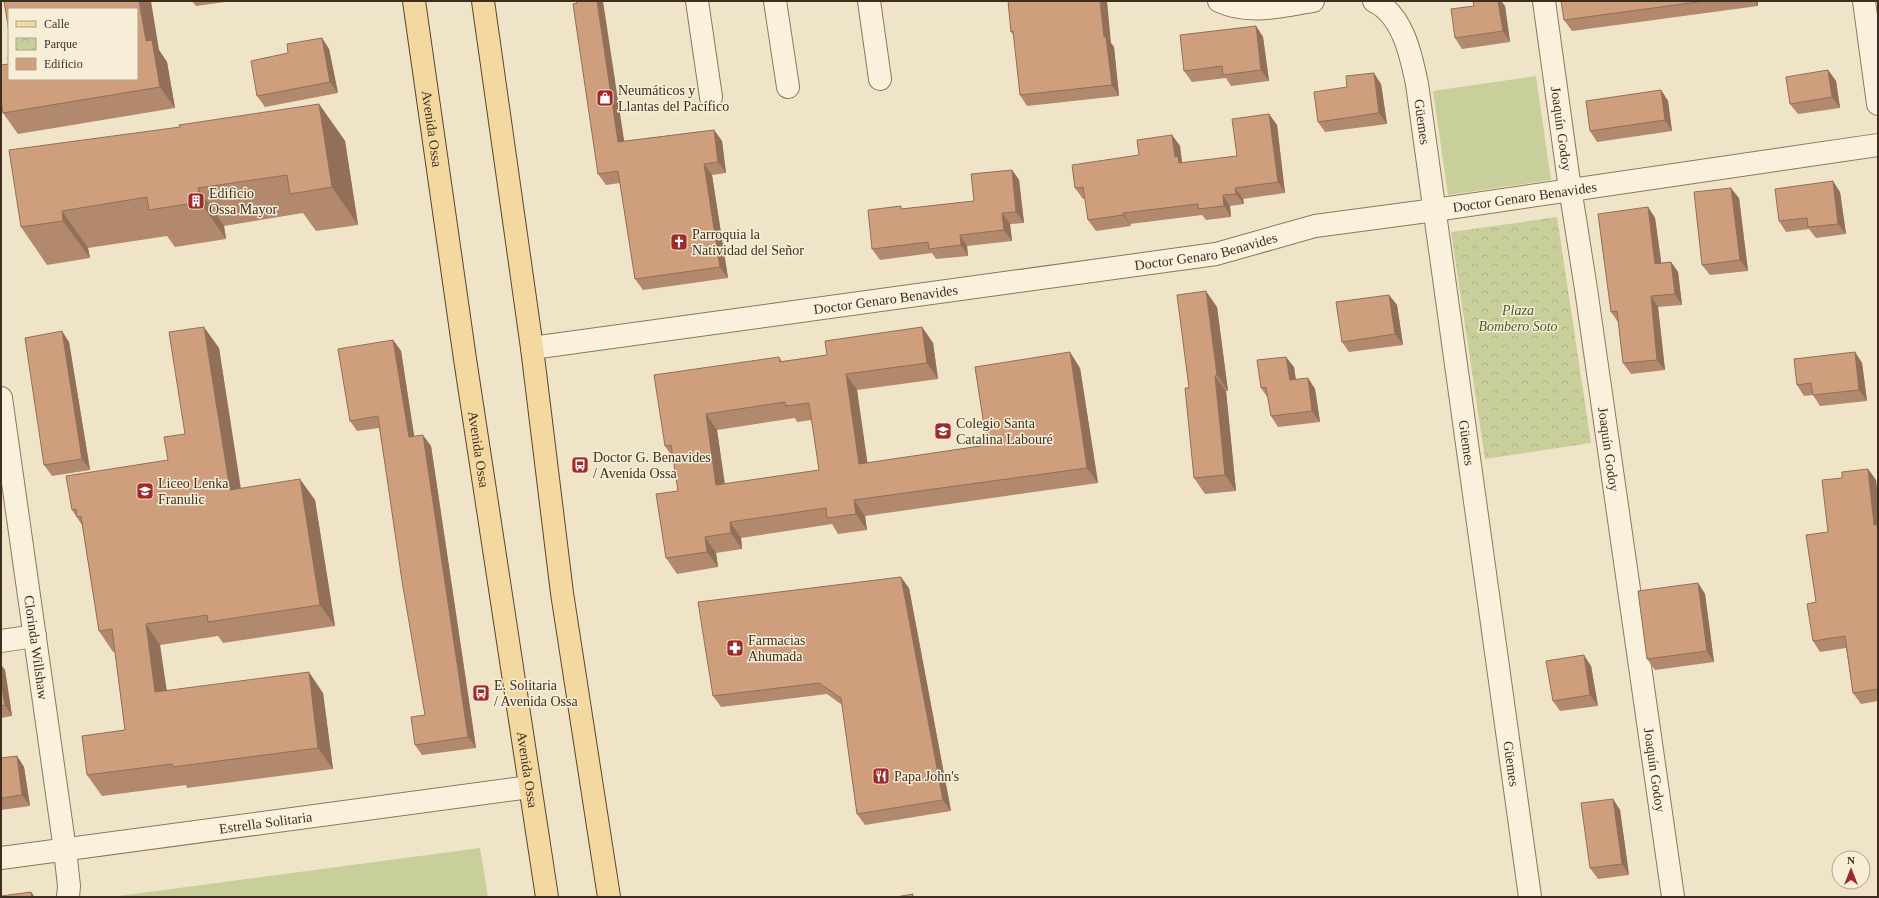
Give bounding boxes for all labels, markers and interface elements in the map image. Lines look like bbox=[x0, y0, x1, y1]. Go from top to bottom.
legend bbox=[8, 8, 138, 80]
text: Calle bbox=[44, 17, 69, 31]
text: Parque bbox=[44, 37, 77, 51]
text: Edificio bbox=[44, 57, 83, 71]
place label: Neumáticos y Llantas del Pacífico bbox=[618, 83, 729, 114]
street label: Joaquín Godoy bbox=[1548, 86, 1575, 172]
shop icon: Neumáticos y Llantas del Pacífico bbox=[595, 88, 615, 108]
street label: Avenida Ossa bbox=[419, 89, 445, 169]
street label: Güemes bbox=[1412, 98, 1433, 146]
street label: Doctor Genaro Benavides bbox=[1452, 179, 1598, 215]
place label: Edificio Ossa Mayor bbox=[209, 186, 277, 217]
building icon: Edificio Ossa Mayor bbox=[186, 191, 206, 211]
place label: Parroquia la Natividad del Señor bbox=[692, 227, 804, 258]
street label: Doctor Genaro Benavides bbox=[1134, 230, 1279, 273]
church icon: Parroquia la Natividad del Señor bbox=[669, 232, 689, 252]
street label: Doctor Genaro Benavides bbox=[813, 282, 959, 317]
park label: Plaza Bombero Soto bbox=[1478, 303, 1558, 334]
street label: Joaquín Godoy bbox=[1595, 406, 1622, 493]
street label: Avenida Ossa bbox=[466, 410, 492, 489]
place label: Colegio Santa Catalina Labouré bbox=[956, 416, 1053, 447]
street label: Güemes bbox=[1456, 419, 1477, 467]
school or university icon: Colegio Santa Catalina Labouré bbox=[933, 421, 953, 441]
place label: Doctor G. Benavides / Avenida Ossa bbox=[593, 450, 711, 481]
bus stop icon: Doctor G. Benavides / Avenida Ossa bbox=[570, 455, 590, 475]
place label: Liceo Lenka Franulic bbox=[158, 476, 229, 507]
school or university icon: Liceo Lenka Franulic bbox=[135, 481, 155, 501]
street label: Clorinda Willshaw bbox=[22, 594, 51, 702]
place label: Farmacias Ahumada bbox=[748, 633, 806, 664]
pharmacy icon: Farmacias Ahumada bbox=[725, 638, 745, 658]
place label: E. Solitaria / Avenida Ossa bbox=[494, 678, 579, 709]
bus stop icon: E. Solitaria / Avenida Ossa bbox=[471, 683, 491, 703]
street label: Joaquín Godoy bbox=[1641, 727, 1668, 813]
street label: Avenida Ossa bbox=[514, 730, 541, 810]
street label: Güemes bbox=[1501, 740, 1522, 787]
restaurant icon: Papa John's bbox=[871, 766, 891, 786]
place label: Papa John's bbox=[894, 769, 959, 784]
street label: Estrella Solitaria bbox=[218, 809, 314, 836]
north arrow bbox=[1831, 850, 1871, 890]
text: N bbox=[1847, 854, 1855, 866]

